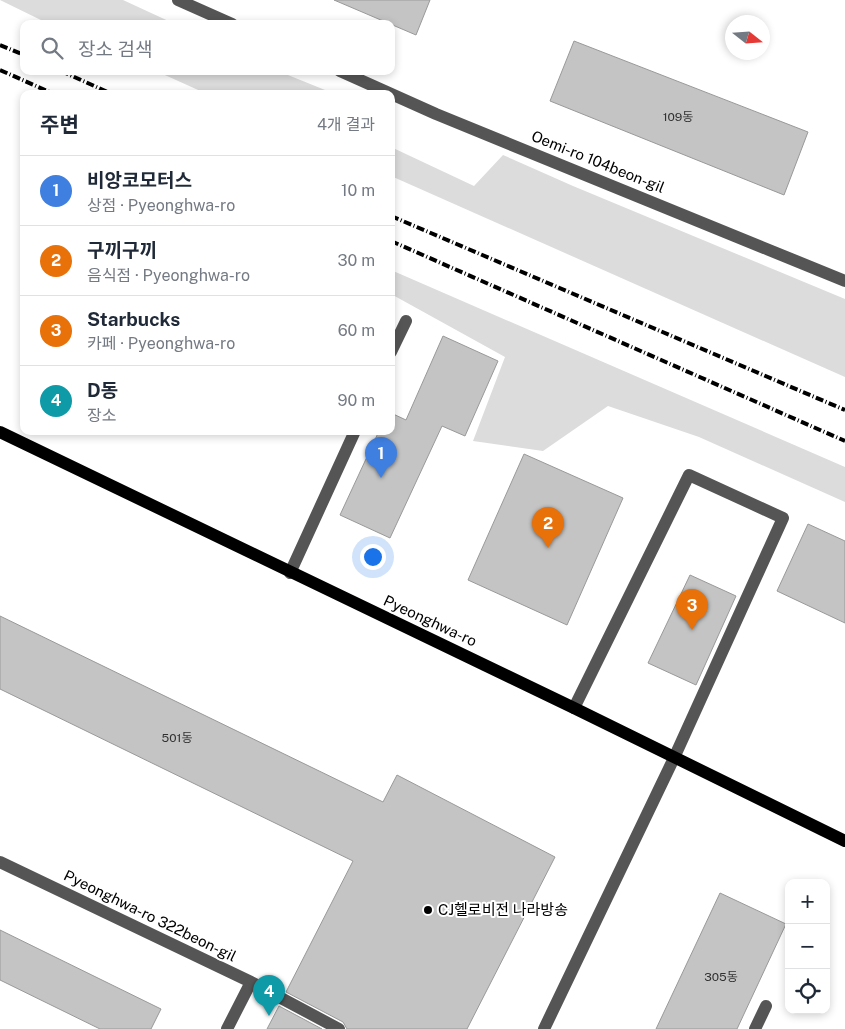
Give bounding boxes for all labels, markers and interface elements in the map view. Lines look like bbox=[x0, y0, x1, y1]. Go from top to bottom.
north arrow bbox=[725, 15, 770, 60]
search box bbox=[20, 20, 395, 75]
icon: search bbox=[38, 34, 66, 62]
text: 장소 검색 bbox=[78, 38, 153, 60]
house number: 109동 bbox=[663, 110, 693, 124]
text: 주변 bbox=[40, 112, 79, 137]
text: 4개 결과 bbox=[317, 115, 375, 134]
street label: Oemi-ro 104beon-gil bbox=[529, 127, 667, 196]
text: 비앙코모터스 bbox=[87, 169, 192, 191]
text: 1 bbox=[53, 181, 59, 200]
text: 10 m bbox=[341, 181, 375, 200]
text: 상점 · Pyeonghwa-ro bbox=[87, 196, 235, 215]
text: 구끼구끼 bbox=[87, 239, 157, 261]
text: 2 bbox=[51, 251, 61, 270]
text: 30 m bbox=[338, 251, 375, 270]
text: 음식점 · Pyeonghwa-ro bbox=[87, 266, 250, 285]
text: Starbucks bbox=[87, 308, 180, 330]
text: 3 bbox=[51, 321, 61, 340]
text: 60 m bbox=[338, 321, 375, 340]
text: 카페 · Pyeonghwa-ro bbox=[87, 334, 235, 353]
text: D동 bbox=[87, 379, 118, 401]
text: 4 bbox=[51, 391, 61, 410]
text: 90 m bbox=[338, 391, 375, 410]
text: 장소 bbox=[87, 406, 116, 425]
pin: 1 bbox=[365, 437, 397, 478]
pin: 2 bbox=[532, 507, 564, 548]
your location bbox=[360, 544, 386, 570]
pin: 3 bbox=[676, 589, 708, 630]
street label: Pyeonghwa-ro bbox=[381, 592, 479, 650]
house number: 501동 bbox=[162, 731, 192, 745]
street label: Pyeonghwa-ro 322beon-gil bbox=[61, 866, 239, 965]
map controls bbox=[785, 879, 830, 1014]
button: + bbox=[785, 879, 830, 924]
place label: CJ헬로비전 나라방송 bbox=[438, 901, 568, 918]
marker: CJ헬로비전 나라방송 bbox=[422, 904, 434, 916]
button: − bbox=[785, 924, 830, 969]
button: locate bbox=[785, 969, 830, 1014]
house number: 305동 bbox=[704, 970, 738, 984]
pin: 4 bbox=[253, 975, 285, 1016]

